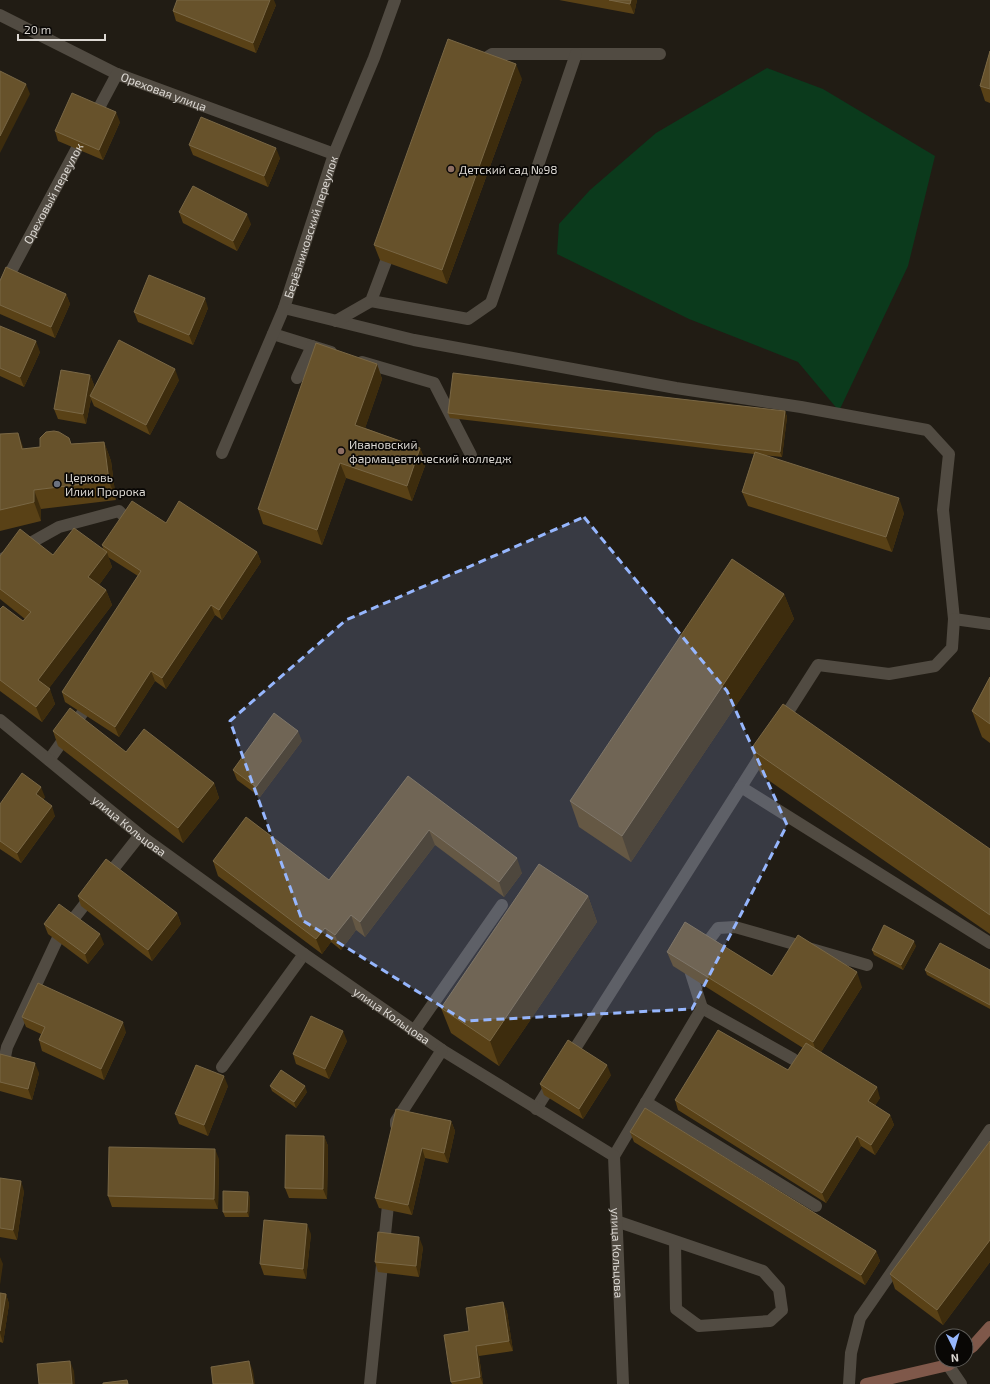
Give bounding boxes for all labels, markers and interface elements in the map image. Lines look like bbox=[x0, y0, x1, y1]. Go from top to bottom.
scale bar bbox=[18, 16, 105, 42]
text: 20 m bbox=[24, 22, 51, 36]
street label: Ореховая улица bbox=[119, 69, 209, 114]
street label: Ореховый переулок bbox=[20, 140, 86, 246]
street label: Берёзниковский переулок bbox=[281, 153, 340, 300]
place label: Детский сад №98 bbox=[459, 162, 558, 176]
marker: Детский сад №98 bbox=[446, 164, 456, 174]
place label: Ивановский фармацевтический колледж bbox=[349, 437, 512, 465]
marker: Ивановский фармацевтический колледж bbox=[336, 446, 346, 456]
place label: Церковь Илии Пророка bbox=[65, 470, 146, 498]
marker: Церковь Илии Пророка bbox=[52, 479, 62, 489]
street label: улица Кольцова bbox=[89, 792, 169, 859]
street label: улица Кольцова bbox=[350, 984, 433, 1047]
street label: улица Кольцова bbox=[608, 1208, 627, 1298]
north arrow bbox=[934, 1328, 974, 1368]
text: N bbox=[950, 1352, 959, 1365]

